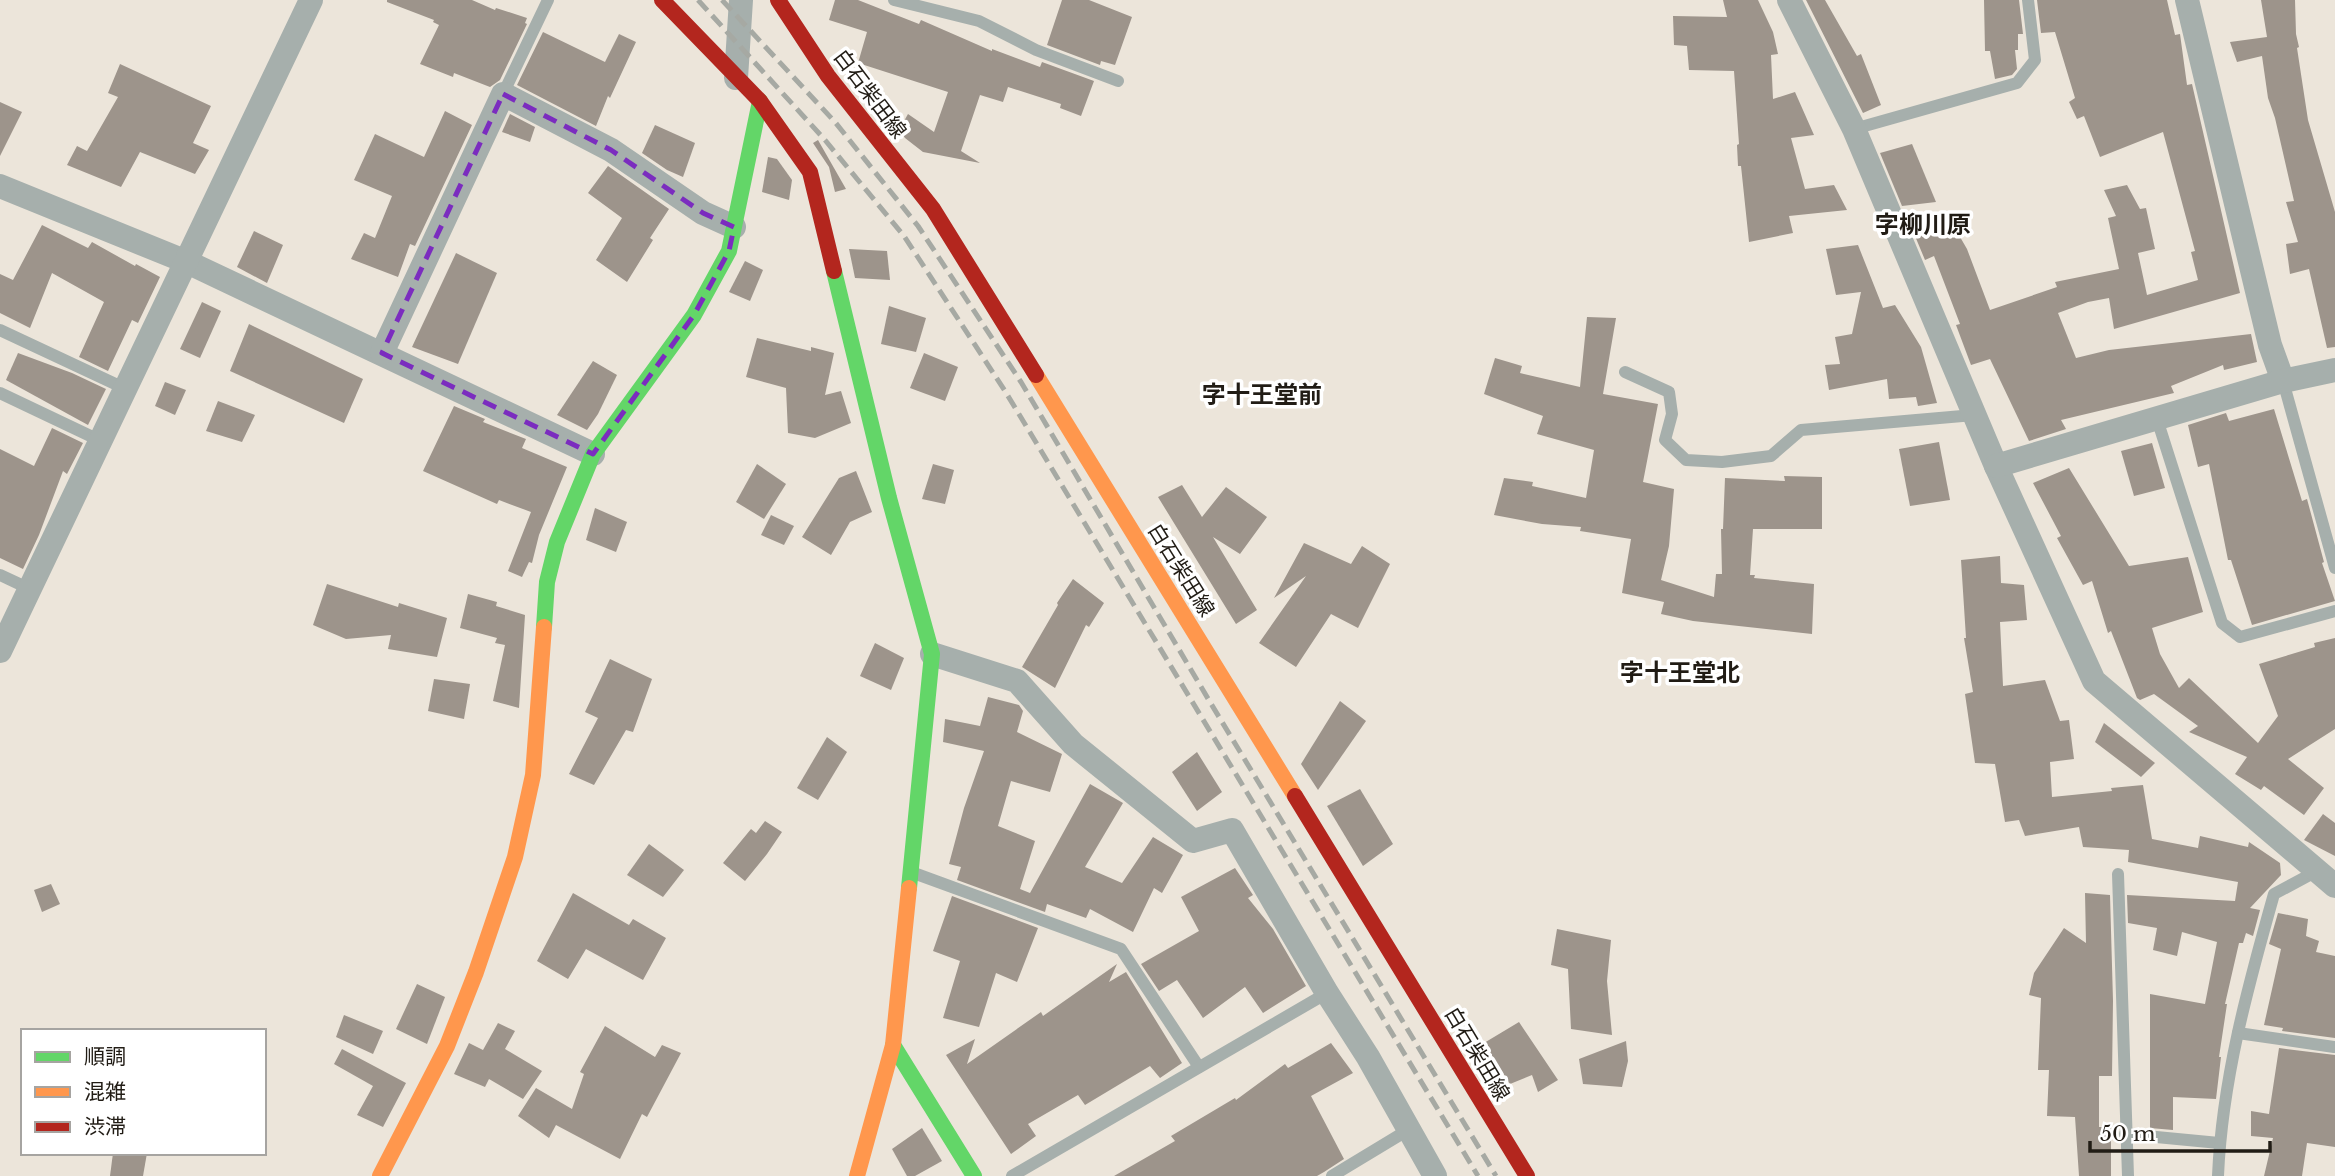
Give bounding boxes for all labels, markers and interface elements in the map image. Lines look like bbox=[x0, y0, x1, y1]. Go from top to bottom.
street label: 白石柴田線 bbox=[828, 44, 912, 144]
district label: 字柳川原 bbox=[1875, 210, 1971, 239]
district label: 字十王堂前 bbox=[1202, 380, 1322, 409]
street label: 白石柴田線 bbox=[1142, 519, 1220, 621]
district label: 字十王堂北 bbox=[1620, 658, 1740, 687]
street label: 白石柴田線 bbox=[1439, 1002, 1515, 1106]
legend bbox=[21, 1029, 266, 1155]
text: 順調 bbox=[84, 1044, 126, 1070]
text: 混雑 bbox=[84, 1079, 126, 1105]
scale bar bbox=[2090, 1110, 2270, 1154]
text: 渋滞 bbox=[84, 1114, 126, 1140]
text: 50 m bbox=[2100, 1121, 2156, 1147]

